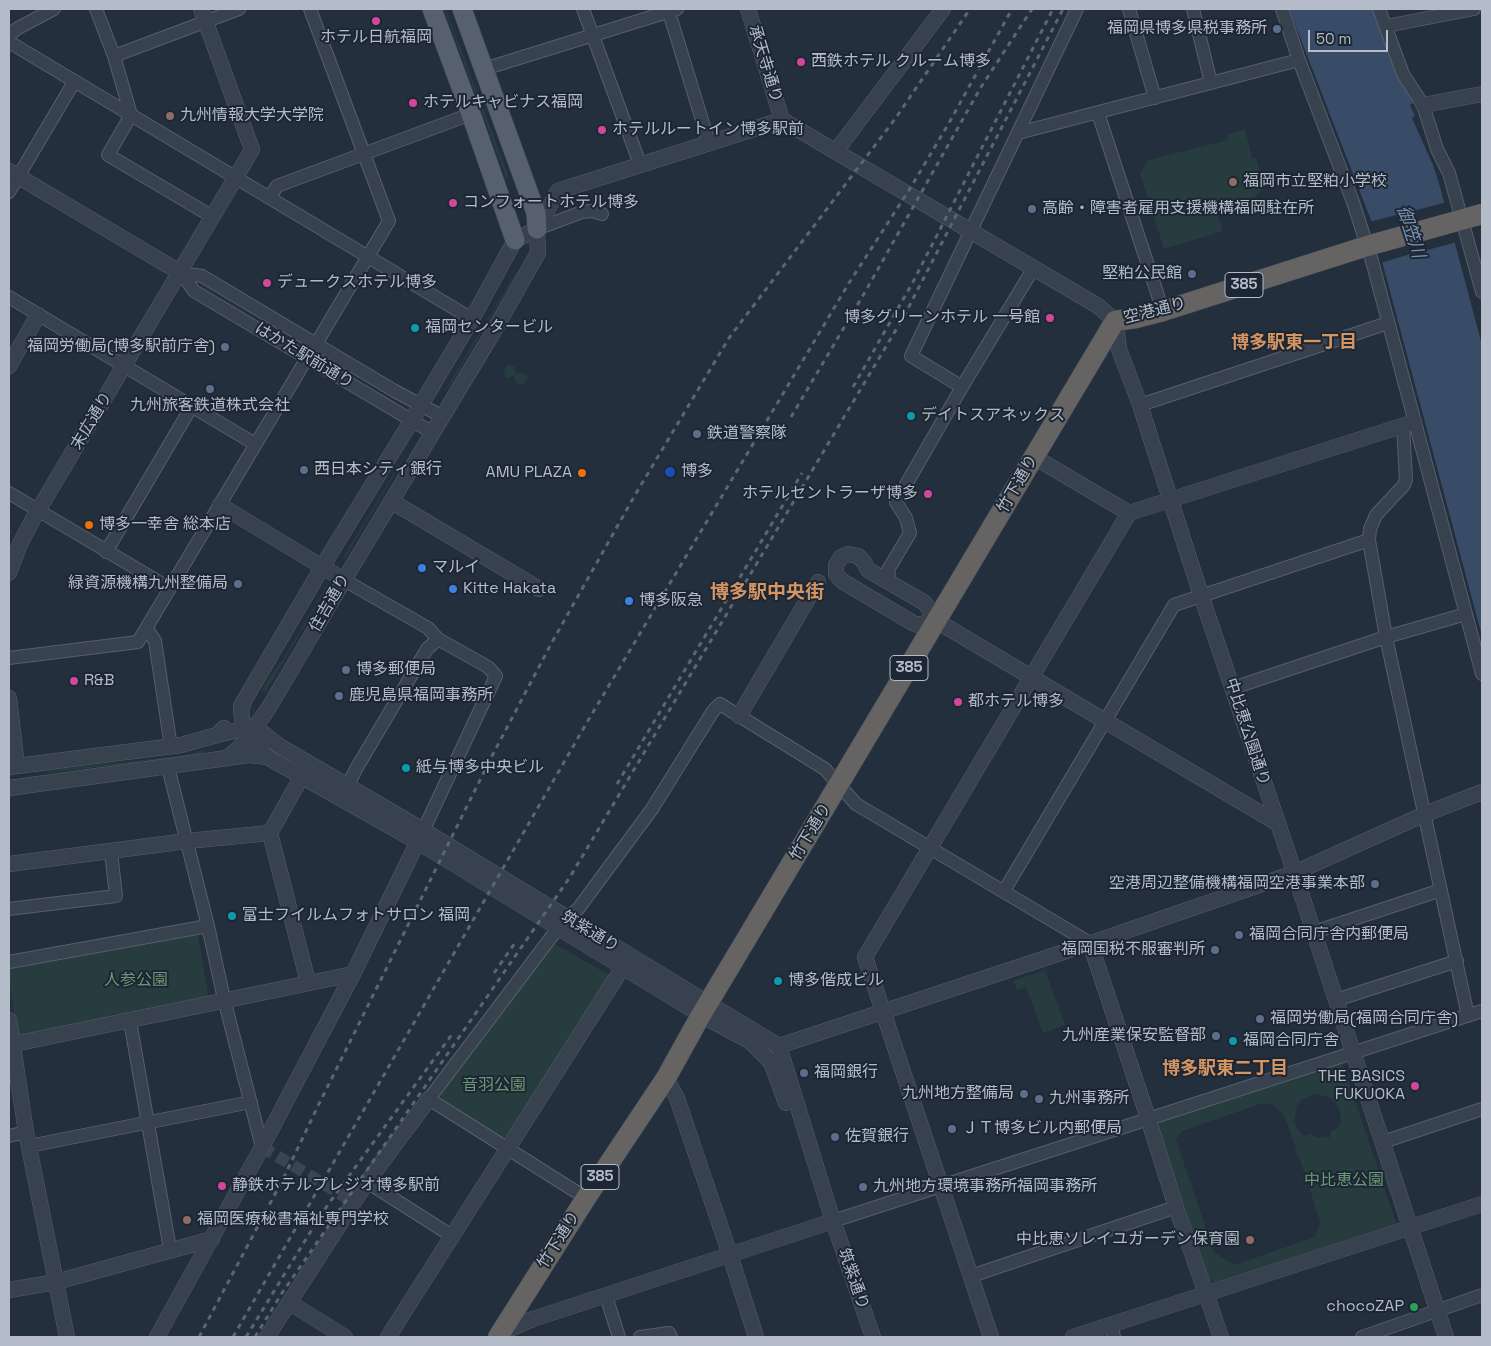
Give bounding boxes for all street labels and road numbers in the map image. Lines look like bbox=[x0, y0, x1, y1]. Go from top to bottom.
street label: 承天寺通り bbox=[744, 23, 786, 105]
road number: 385 bbox=[1225, 272, 1263, 298]
street label: 空港通り bbox=[1122, 294, 1188, 328]
street label: はかた駅前通り bbox=[251, 319, 357, 393]
street label: 末広通り bbox=[67, 389, 117, 453]
street label: 竹下通り bbox=[994, 451, 1042, 517]
street label: 住吉通り bbox=[306, 570, 354, 636]
road number: 385 bbox=[890, 656, 928, 680]
street label: 中比恵公園通り bbox=[1221, 676, 1273, 788]
street label: 竹下通り bbox=[786, 800, 836, 864]
street label: 筑紫通り bbox=[558, 907, 622, 957]
road number: 385 bbox=[581, 1164, 619, 1190]
street label: 竹下通り bbox=[534, 1208, 584, 1272]
street label: 筑紫通り bbox=[834, 1246, 872, 1312]

